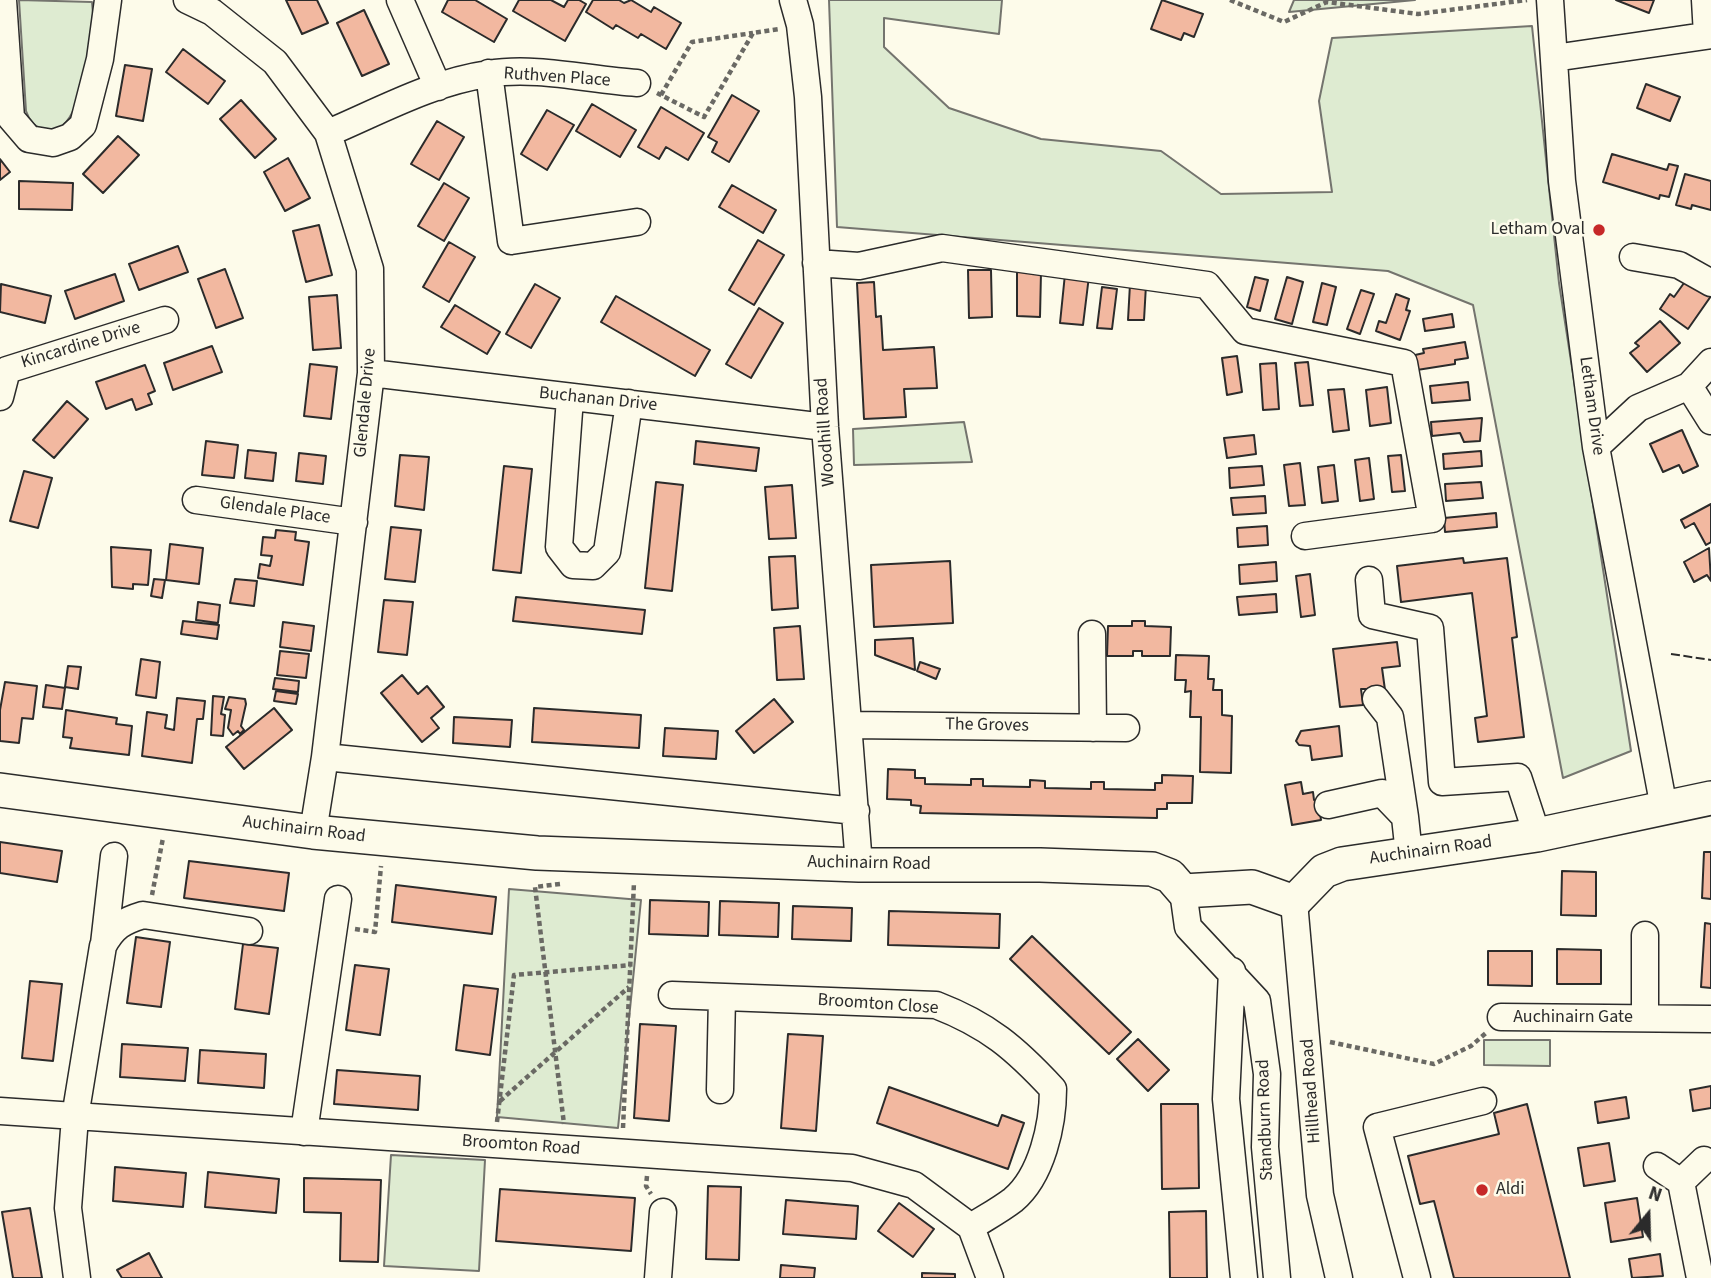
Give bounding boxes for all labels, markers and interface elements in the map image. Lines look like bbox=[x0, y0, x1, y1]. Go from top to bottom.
street label: Ruthven Place bbox=[503, 63, 611, 93]
place label: Letham Oval bbox=[1491, 219, 1585, 241]
marker: Letham Oval bbox=[1591, 222, 1607, 238]
street label: Kincardine Drive bbox=[19, 318, 143, 374]
street label: Glendale Drive bbox=[350, 347, 382, 459]
street label: Letham Drive bbox=[1573, 355, 1609, 457]
street label: Woodhill Road bbox=[811, 377, 841, 487]
street label: Buchanan Drive bbox=[538, 383, 658, 417]
street label: Glendale Place bbox=[218, 493, 332, 529]
street label: The Groves bbox=[945, 714, 1029, 738]
street label: Auchinairn Road bbox=[241, 812, 367, 848]
street label: Auchinairn Road bbox=[1368, 832, 1494, 870]
street label: Auchinairn Road bbox=[807, 852, 931, 876]
street label: Broomton Close bbox=[817, 990, 939, 1020]
street label: Auchinairn Gate bbox=[1513, 1007, 1633, 1029]
street label: Hillhead Road bbox=[1298, 1038, 1326, 1144]
street label: Standburn Road bbox=[1253, 1059, 1279, 1181]
street label: Broomton Road bbox=[461, 1131, 581, 1161]
place label: Aldi bbox=[1496, 1179, 1525, 1201]
north arrow bbox=[1613, 1180, 1683, 1250]
text: N bbox=[1645, 1180, 1665, 1209]
marker: Aldi bbox=[1474, 1182, 1490, 1198]

